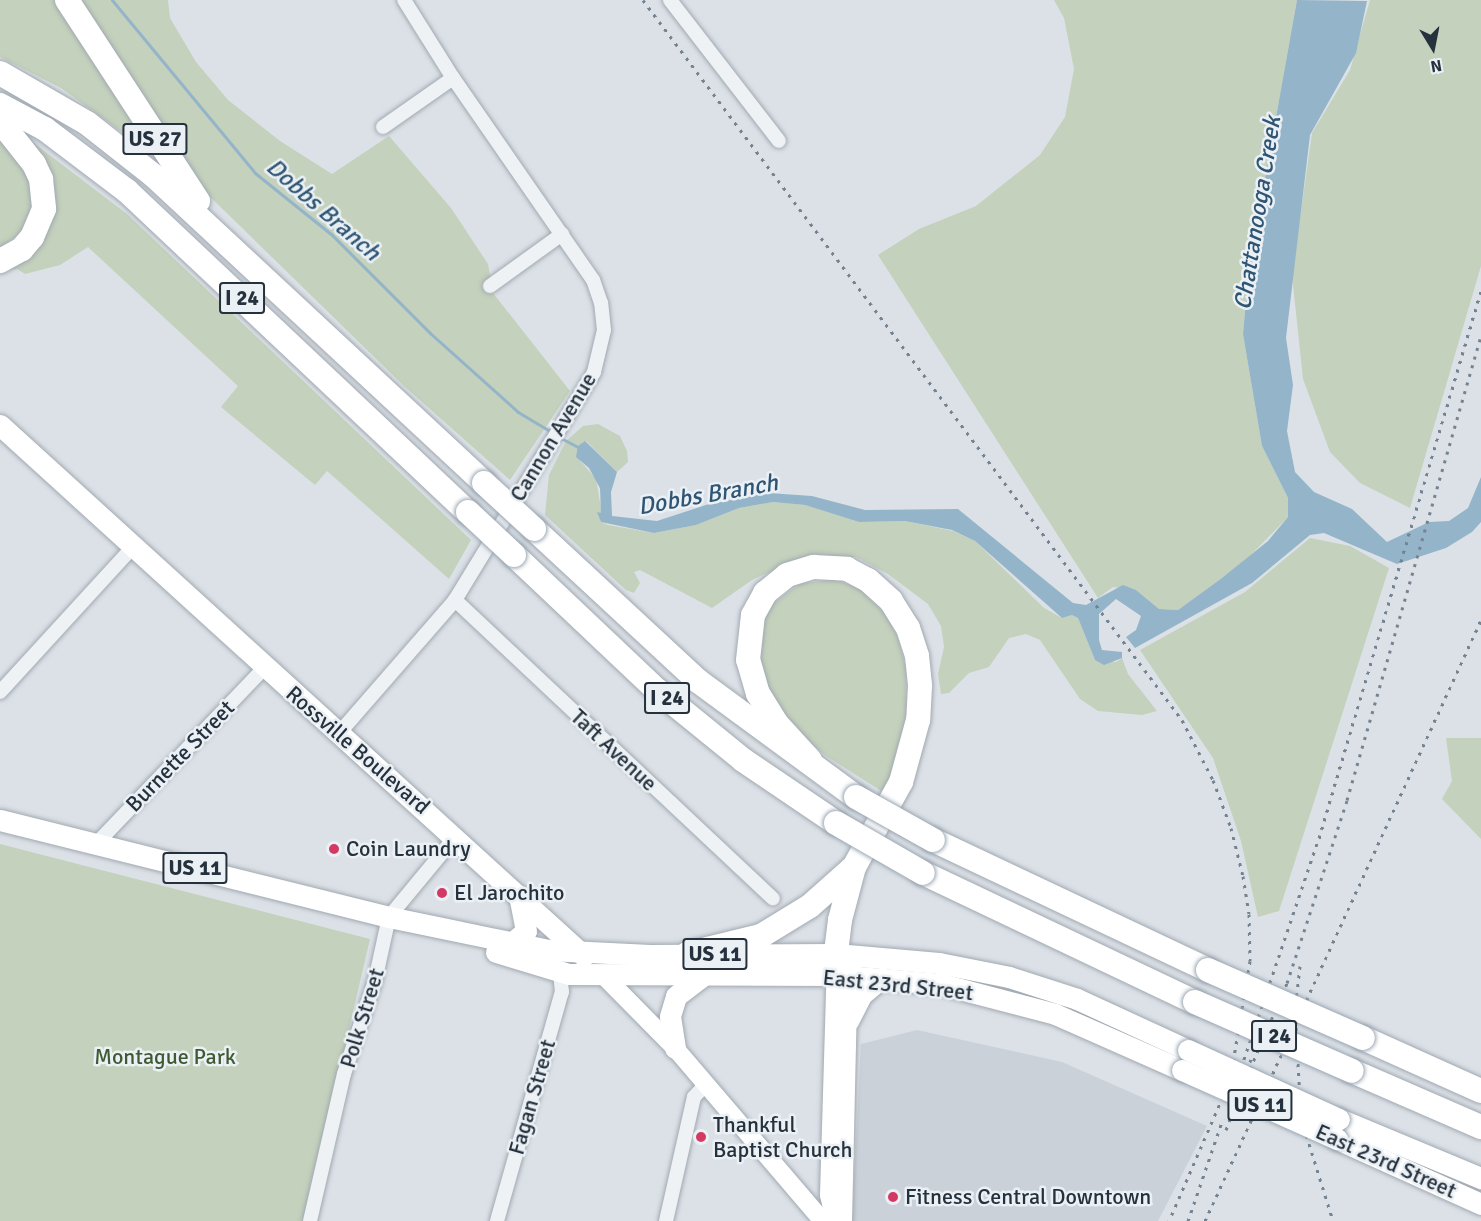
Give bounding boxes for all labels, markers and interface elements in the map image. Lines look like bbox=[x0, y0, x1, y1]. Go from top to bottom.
north arrow bbox=[1403, 18, 1463, 78]
text: N bbox=[1429, 55, 1443, 77]
water label: Chattanooga Creek bbox=[1228, 114, 1288, 312]
road number: US 27 bbox=[122, 121, 188, 157]
water label: Dobbs Branch bbox=[260, 153, 386, 267]
road number: I 24 bbox=[218, 280, 266, 316]
street label: Cannon Avenue bbox=[504, 368, 602, 506]
water label: Dobbs Branch bbox=[636, 469, 780, 521]
street label: Rossville Boulevard bbox=[281, 680, 435, 820]
road number: I 24 bbox=[643, 680, 691, 716]
street label: Burnette Street bbox=[120, 695, 240, 817]
street label: Taft Avenue bbox=[565, 703, 663, 797]
place label: Coin Laundry bbox=[346, 836, 470, 862]
marker: Coin Laundry bbox=[327, 842, 341, 856]
road number: US 11 bbox=[162, 850, 228, 886]
place label: El Jarochito bbox=[454, 880, 564, 906]
marker: El Jarochito bbox=[435, 886, 449, 900]
road number: US 11 bbox=[682, 936, 748, 972]
street label: East 23rd Street bbox=[821, 964, 975, 1006]
street label: Polk Street bbox=[334, 965, 390, 1071]
road number: I 24 bbox=[1250, 1018, 1298, 1054]
street label: Fagan Street bbox=[503, 1036, 561, 1158]
park label: Montague Park bbox=[94, 1044, 236, 1070]
road number: US 11 bbox=[1227, 1087, 1293, 1123]
place label: Thankful Baptist Church bbox=[713, 1111, 852, 1162]
street label: East 23rd Street bbox=[1312, 1118, 1460, 1204]
marker: Thankful Baptist Church bbox=[694, 1130, 708, 1144]
place label: Fitness Central Downtown bbox=[905, 1184, 1151, 1210]
marker: Fitness Central Downtown bbox=[886, 1190, 900, 1204]

